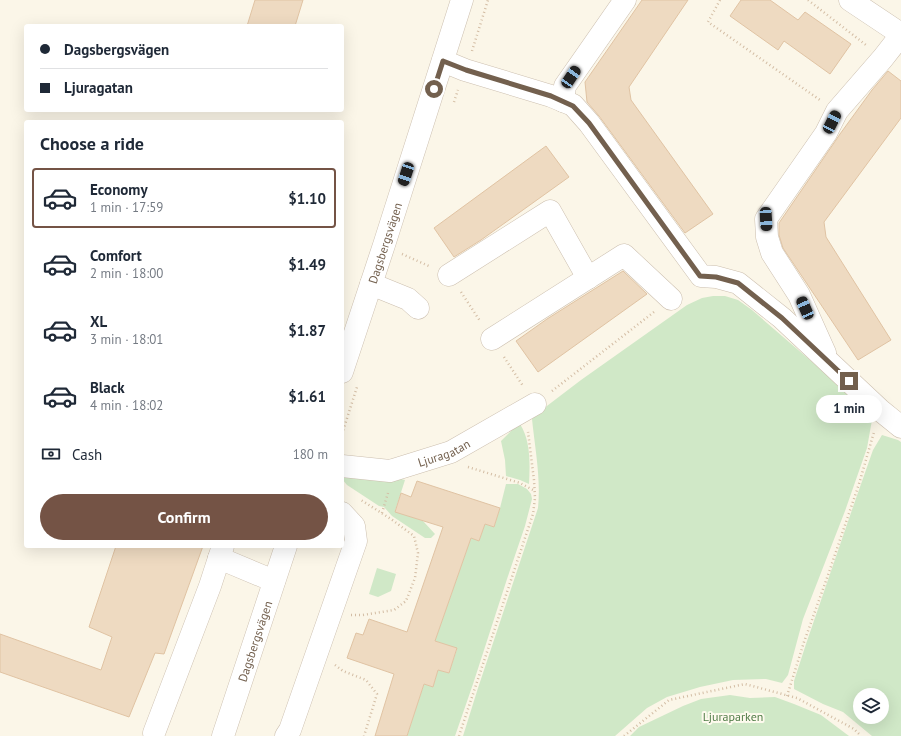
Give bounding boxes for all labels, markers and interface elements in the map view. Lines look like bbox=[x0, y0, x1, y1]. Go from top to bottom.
text: Dagsbergsvägen bbox=[64, 40, 169, 59]
car bbox=[559, 64, 583, 90]
text: Ljuragatan bbox=[64, 78, 133, 97]
route start bbox=[425, 80, 443, 98]
car bbox=[821, 109, 843, 135]
text: Choose a ride bbox=[40, 132, 144, 155]
car bbox=[397, 161, 415, 187]
icon: car bbox=[42, 180, 78, 216]
text: Economy bbox=[90, 180, 148, 199]
text: $1.10 bbox=[288, 189, 326, 208]
text: 1 min · 17:59 bbox=[90, 199, 163, 216]
street label: Dagsbergsvägen bbox=[364, 200, 405, 285]
car bbox=[759, 207, 773, 231]
icon: car bbox=[42, 246, 78, 282]
text: Comfort bbox=[90, 246, 142, 265]
text: $1.49 bbox=[288, 255, 326, 274]
text: 2 min · 18:00 bbox=[90, 265, 163, 282]
car bbox=[795, 295, 815, 321]
icon: car bbox=[42, 312, 78, 348]
text: XL bbox=[90, 312, 107, 331]
text: $1.87 bbox=[288, 321, 326, 340]
text: 3 min · 18:01 bbox=[90, 331, 163, 348]
route end bbox=[840, 372, 858, 390]
icon: car bbox=[42, 378, 78, 414]
text: Black bbox=[90, 378, 125, 397]
text: $1.61 bbox=[288, 387, 326, 406]
callout: 1 min bbox=[816, 395, 882, 423]
text: 4 min · 18:02 bbox=[90, 397, 163, 414]
text: 1 min bbox=[833, 400, 865, 417]
street label: Ljuragatan bbox=[416, 435, 472, 469]
icon: cash bbox=[40, 443, 62, 465]
text: Cash bbox=[72, 445, 102, 464]
text: 180 m bbox=[293, 446, 328, 463]
button: Confirm bbox=[40, 494, 328, 540]
street label: Dagsbergsvägen bbox=[234, 599, 275, 684]
map controls bbox=[853, 688, 889, 724]
button: layers bbox=[853, 688, 889, 724]
park label: Ljuraparken bbox=[703, 709, 763, 724]

